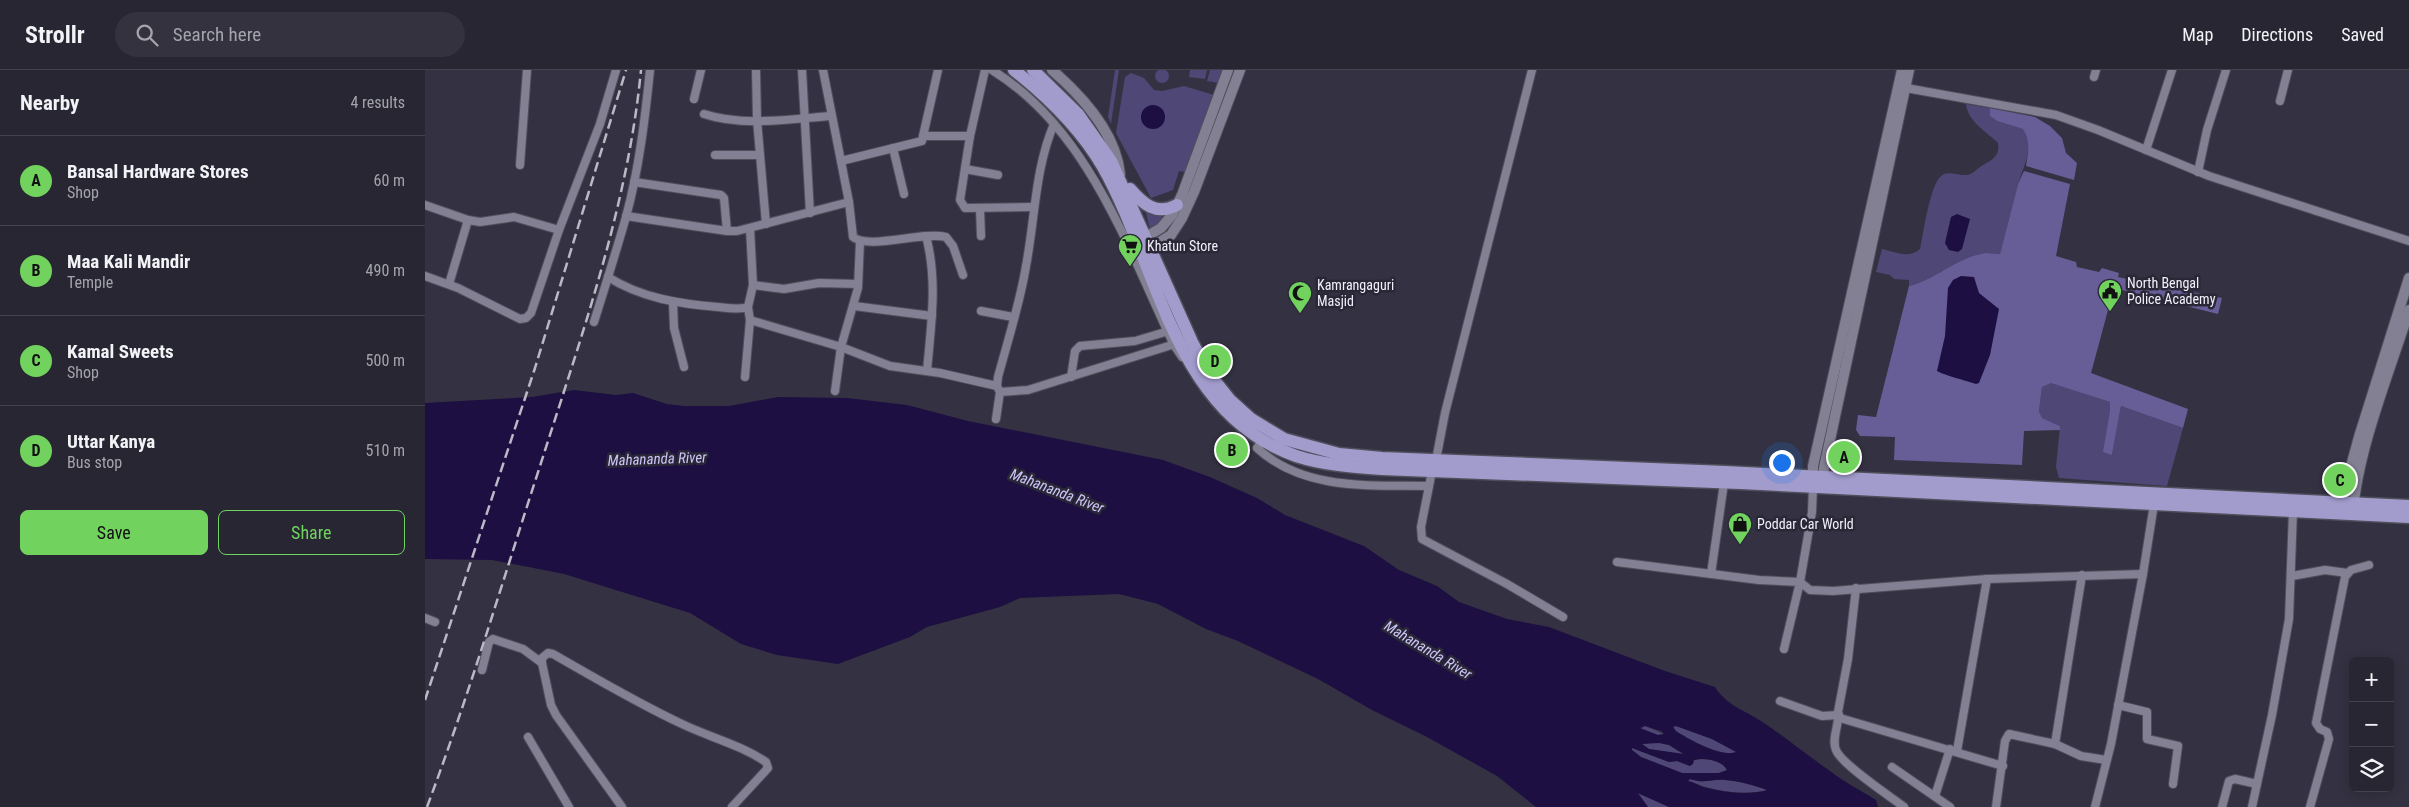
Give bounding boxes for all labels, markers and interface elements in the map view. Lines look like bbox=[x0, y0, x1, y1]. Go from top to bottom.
search box bbox=[115, 12, 465, 57]
text: Strollr bbox=[25, 21, 85, 49]
icon: search bbox=[133, 21, 161, 49]
text: Search here bbox=[173, 23, 261, 46]
text: Map bbox=[2182, 24, 2213, 45]
text: Directions bbox=[2241, 24, 2313, 45]
text: Saved bbox=[2341, 24, 2384, 45]
text: Nearby bbox=[20, 91, 79, 115]
text: 4 results bbox=[350, 93, 405, 112]
text: Bansal Hardware Stores bbox=[67, 160, 249, 183]
text: A bbox=[31, 171, 41, 190]
text: 60 m bbox=[373, 171, 405, 190]
text: Shop bbox=[67, 183, 99, 202]
supermarket icon: Khatun Store bbox=[1117, 233, 1143, 267]
place label: Khatun Store bbox=[1147, 238, 1218, 254]
text: Maa Kali Mandir bbox=[67, 250, 190, 273]
text: B bbox=[32, 261, 40, 280]
text: 490 m bbox=[366, 261, 405, 280]
text: Temple bbox=[67, 273, 113, 292]
place label: North Bengal Police Academy bbox=[2127, 275, 2216, 307]
place label: Kamrangaguri Masjid bbox=[1317, 277, 1394, 309]
public building icon: North Bengal Police Academy bbox=[2097, 278, 2123, 312]
mosque icon: Kamrangaguri Masjid bbox=[1287, 280, 1313, 314]
text: Kamal Sweets bbox=[67, 340, 174, 363]
pin: D bbox=[1199, 342, 1231, 380]
text: C bbox=[31, 351, 41, 370]
text: 500 m bbox=[366, 351, 405, 370]
text: Shop bbox=[67, 363, 99, 382]
text: Uttar Kanya bbox=[67, 430, 155, 453]
pin: B bbox=[1216, 431, 1248, 469]
pin: A bbox=[1828, 438, 1860, 476]
text: D bbox=[31, 441, 41, 460]
text: 510 m bbox=[366, 441, 405, 460]
water label: Mahananda River bbox=[607, 448, 707, 470]
your location bbox=[1769, 450, 1795, 476]
text: Bus stop bbox=[67, 453, 122, 472]
pin: C bbox=[2324, 461, 2356, 499]
water label: Mahananda River bbox=[1008, 465, 1107, 517]
button: Save bbox=[20, 510, 208, 555]
button: Share bbox=[218, 510, 405, 555]
shop icon: Poddar Car World bbox=[1727, 511, 1753, 545]
place label: Poddar Car World bbox=[1757, 516, 1854, 532]
water label: Mahananda River bbox=[1381, 617, 1476, 684]
map controls bbox=[2349, 657, 2394, 792]
button: + bbox=[2349, 657, 2394, 702]
button: − bbox=[2349, 702, 2394, 747]
button: layers bbox=[2349, 747, 2394, 792]

